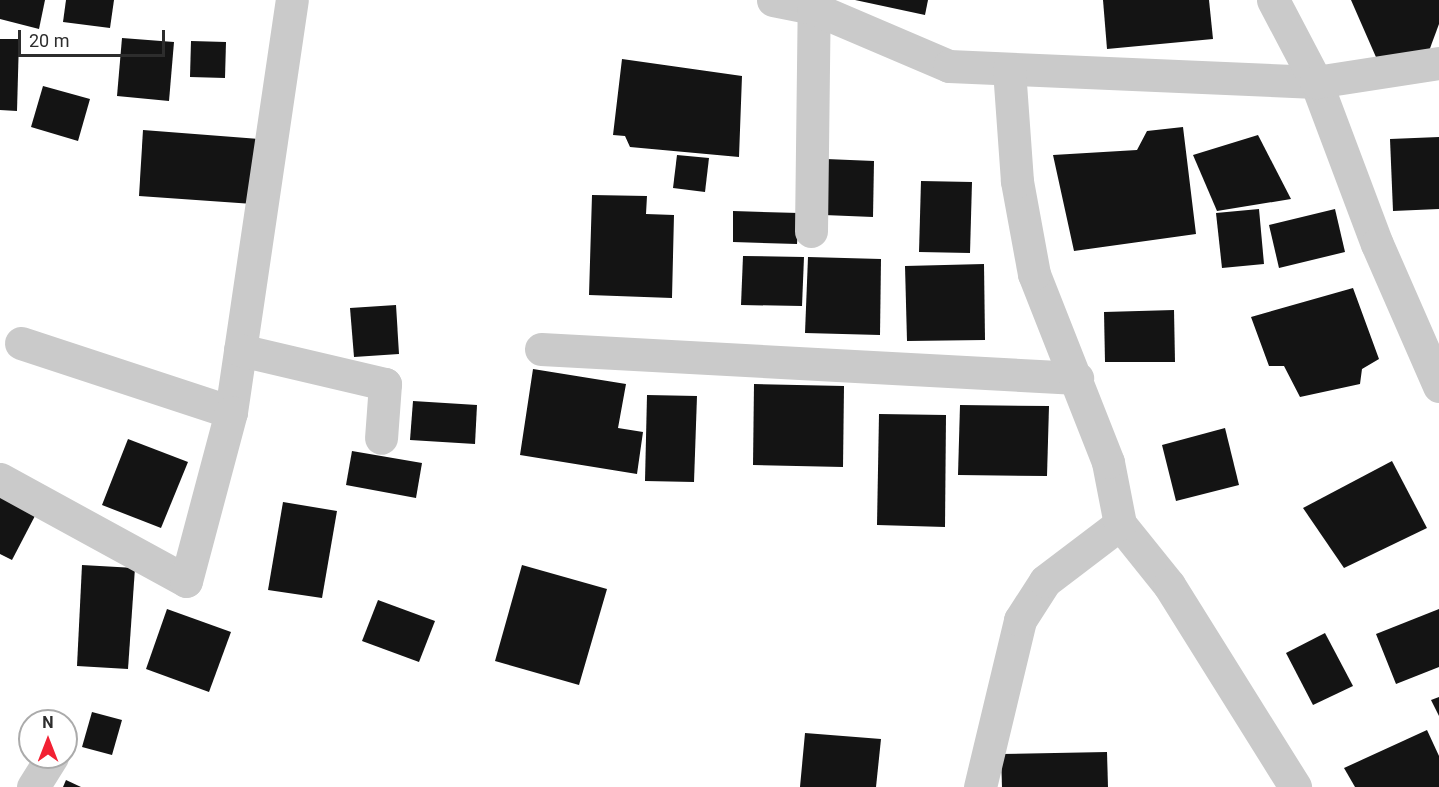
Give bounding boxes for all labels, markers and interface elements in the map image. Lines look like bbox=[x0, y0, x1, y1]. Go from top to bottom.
scale bar bbox=[21, 18, 168, 56]
text: 20 m bbox=[29, 30, 69, 51]
north arrow bbox=[18, 709, 78, 769]
text: N bbox=[42, 713, 54, 732]

